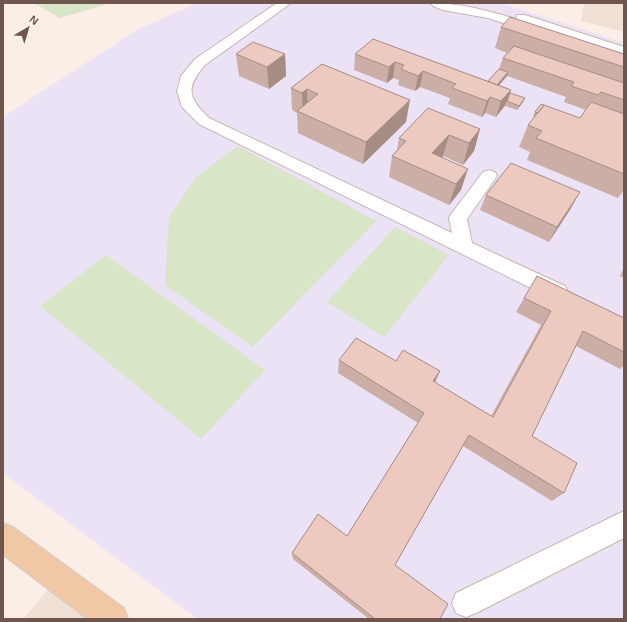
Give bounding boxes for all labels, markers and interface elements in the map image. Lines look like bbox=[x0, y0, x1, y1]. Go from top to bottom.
north arrow bbox=[8, 8, 48, 48]
text: N bbox=[27, 13, 41, 27]

